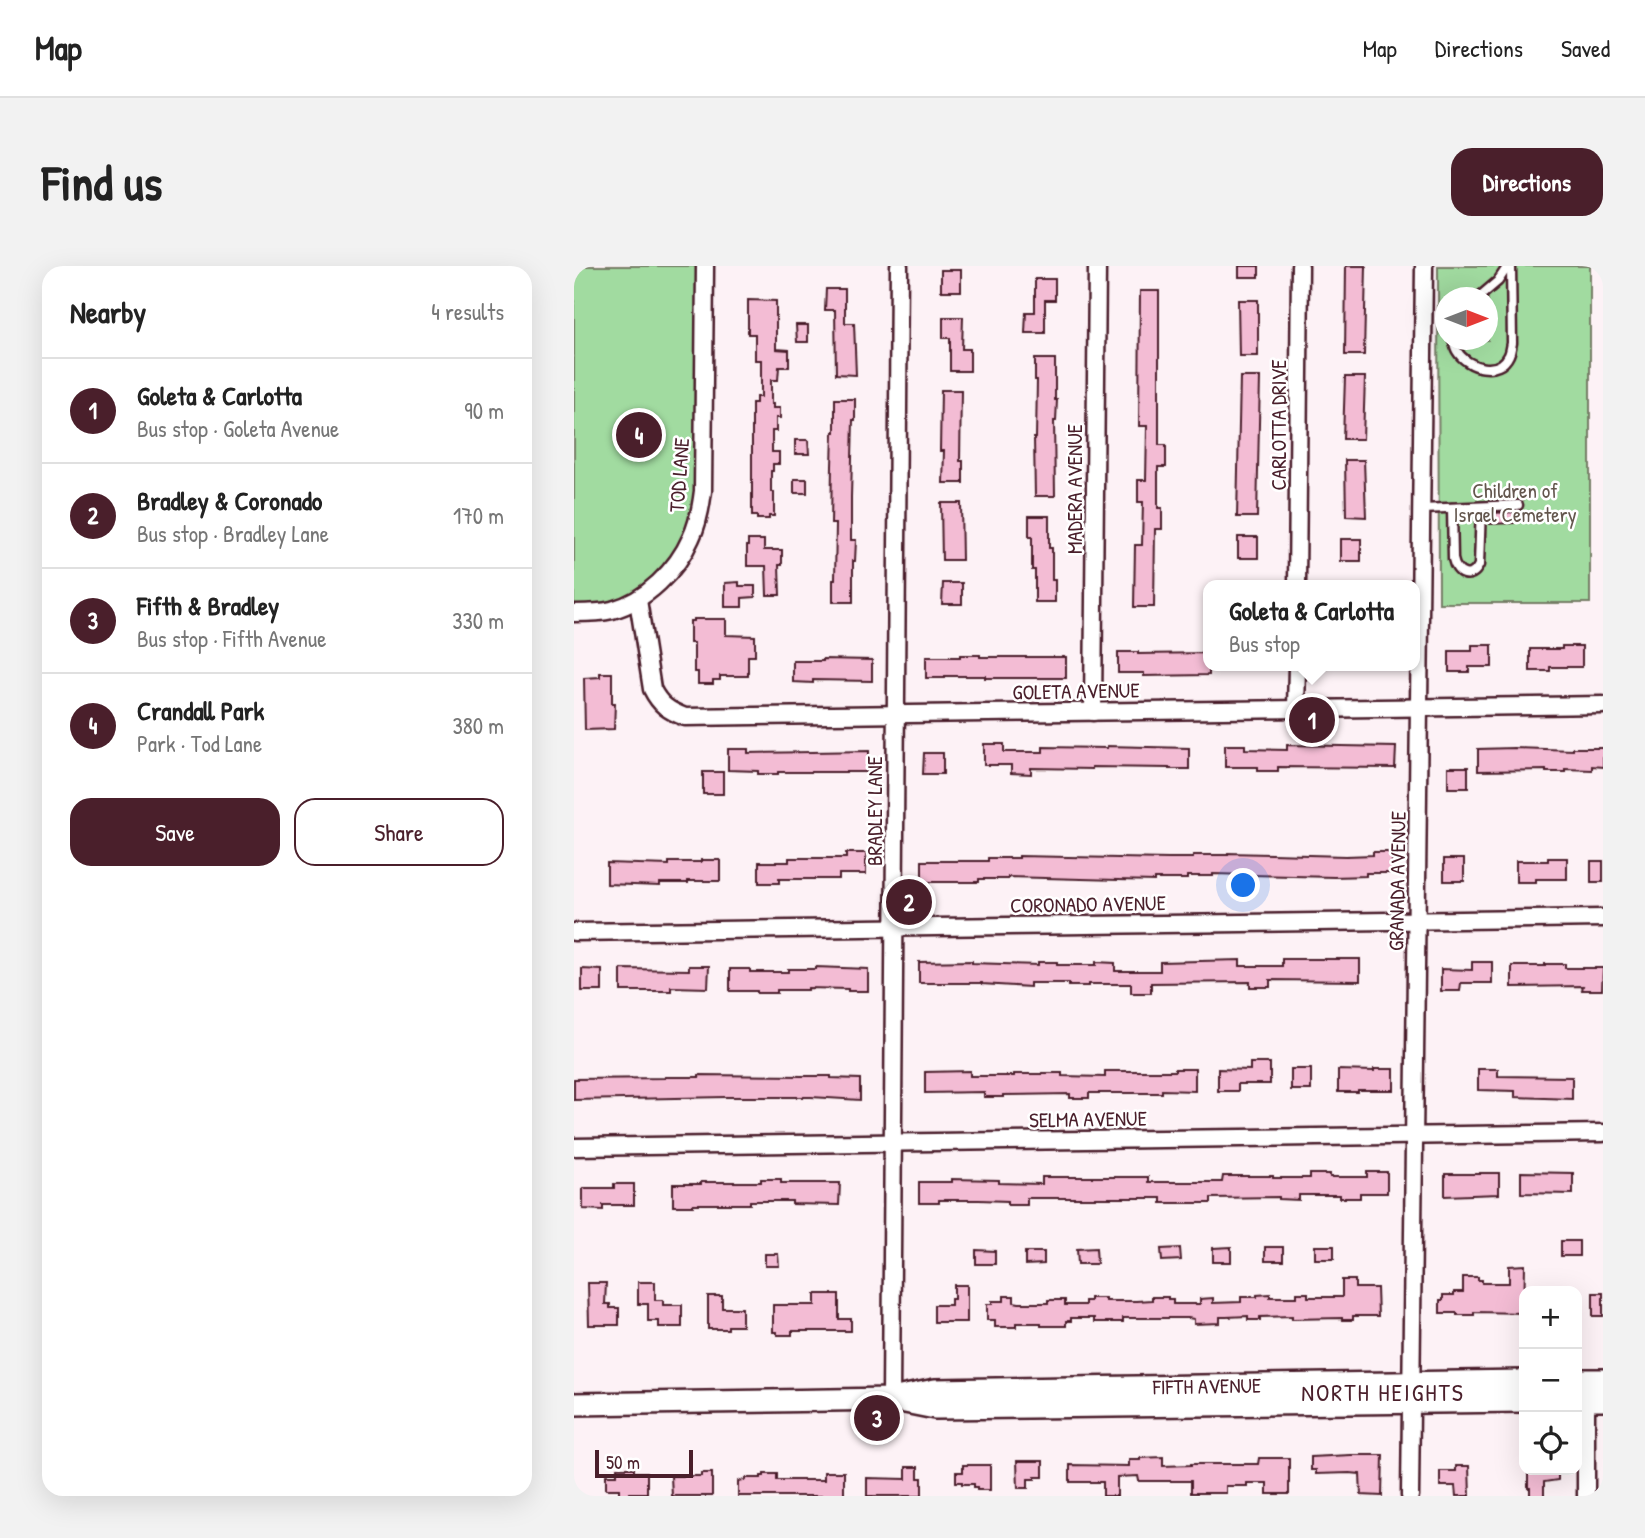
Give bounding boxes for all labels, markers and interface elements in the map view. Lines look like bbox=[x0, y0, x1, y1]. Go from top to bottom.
text: Map bbox=[35, 26, 82, 70]
text: Map bbox=[1363, 32, 1397, 64]
text: Directions bbox=[1435, 32, 1523, 64]
text: Saved bbox=[1561, 32, 1610, 64]
button: Directions bbox=[1451, 148, 1603, 216]
text: Find us bbox=[42, 149, 162, 215]
north arrow bbox=[1435, 287, 1498, 350]
text: Nearby bbox=[70, 292, 146, 332]
text: 4 results bbox=[431, 296, 504, 327]
street label: CARLOTTA DRIVE bbox=[1264, 359, 1293, 491]
text: Goleta & Carlotta bbox=[137, 378, 302, 413]
text: 1 bbox=[89, 395, 97, 426]
text: 90 m bbox=[464, 395, 504, 426]
pin: 4 bbox=[616, 409, 662, 461]
text: Bus stop · Goleta Avenue bbox=[137, 413, 339, 444]
street label: MADERA AVENUE bbox=[1060, 424, 1089, 554]
street label: TOD LANE bbox=[662, 437, 696, 513]
park label: Children of Israel Cemetery bbox=[1453, 476, 1577, 529]
text: Bradley & Coronado bbox=[137, 483, 322, 518]
text: 2 bbox=[88, 500, 98, 531]
text: 170 m bbox=[453, 500, 504, 531]
text: Bus stop · Bradley Lane bbox=[137, 518, 329, 549]
popup bbox=[1203, 580, 1420, 671]
text: Fifth & Bradley bbox=[137, 588, 279, 623]
text: Goleta & Carlotta bbox=[1229, 593, 1394, 628]
text: 3 bbox=[88, 605, 98, 636]
text: 330 m bbox=[452, 605, 504, 636]
text: Bus stop · Fifth Avenue bbox=[137, 623, 326, 654]
text: Bus stop bbox=[1229, 628, 1300, 659]
street label: GOLETA AVENUE bbox=[1012, 675, 1140, 707]
text: Crandall Park bbox=[137, 693, 264, 728]
pin: 1 bbox=[1289, 694, 1335, 746]
text: 4 bbox=[89, 710, 97, 741]
text: 380 m bbox=[453, 710, 504, 741]
text: Park · Tod Lane bbox=[137, 728, 262, 759]
street label: BRADLEY LANE bbox=[860, 756, 889, 866]
button: Save bbox=[70, 798, 280, 866]
button: Share bbox=[294, 798, 504, 866]
street label: GRANADA AVENUE bbox=[1381, 811, 1413, 951]
your location bbox=[1226, 868, 1260, 902]
pin: 2 bbox=[886, 876, 932, 928]
street label: CORONADO AVENUE bbox=[1010, 888, 1166, 920]
street label: SELMA AVENUE bbox=[1029, 1103, 1147, 1135]
map controls bbox=[1519, 1286, 1582, 1475]
button: + bbox=[1519, 1286, 1582, 1349]
button: − bbox=[1519, 1349, 1582, 1412]
street label: FIFTH AVENUE bbox=[1151, 1371, 1262, 1401]
district label: NORTH HEIGHTS bbox=[1301, 1376, 1465, 1408]
pin: 3 bbox=[854, 1392, 900, 1444]
button: locate bbox=[1519, 1412, 1582, 1475]
scale bar bbox=[595, 1447, 693, 1479]
text: 50 m bbox=[606, 1449, 640, 1475]

